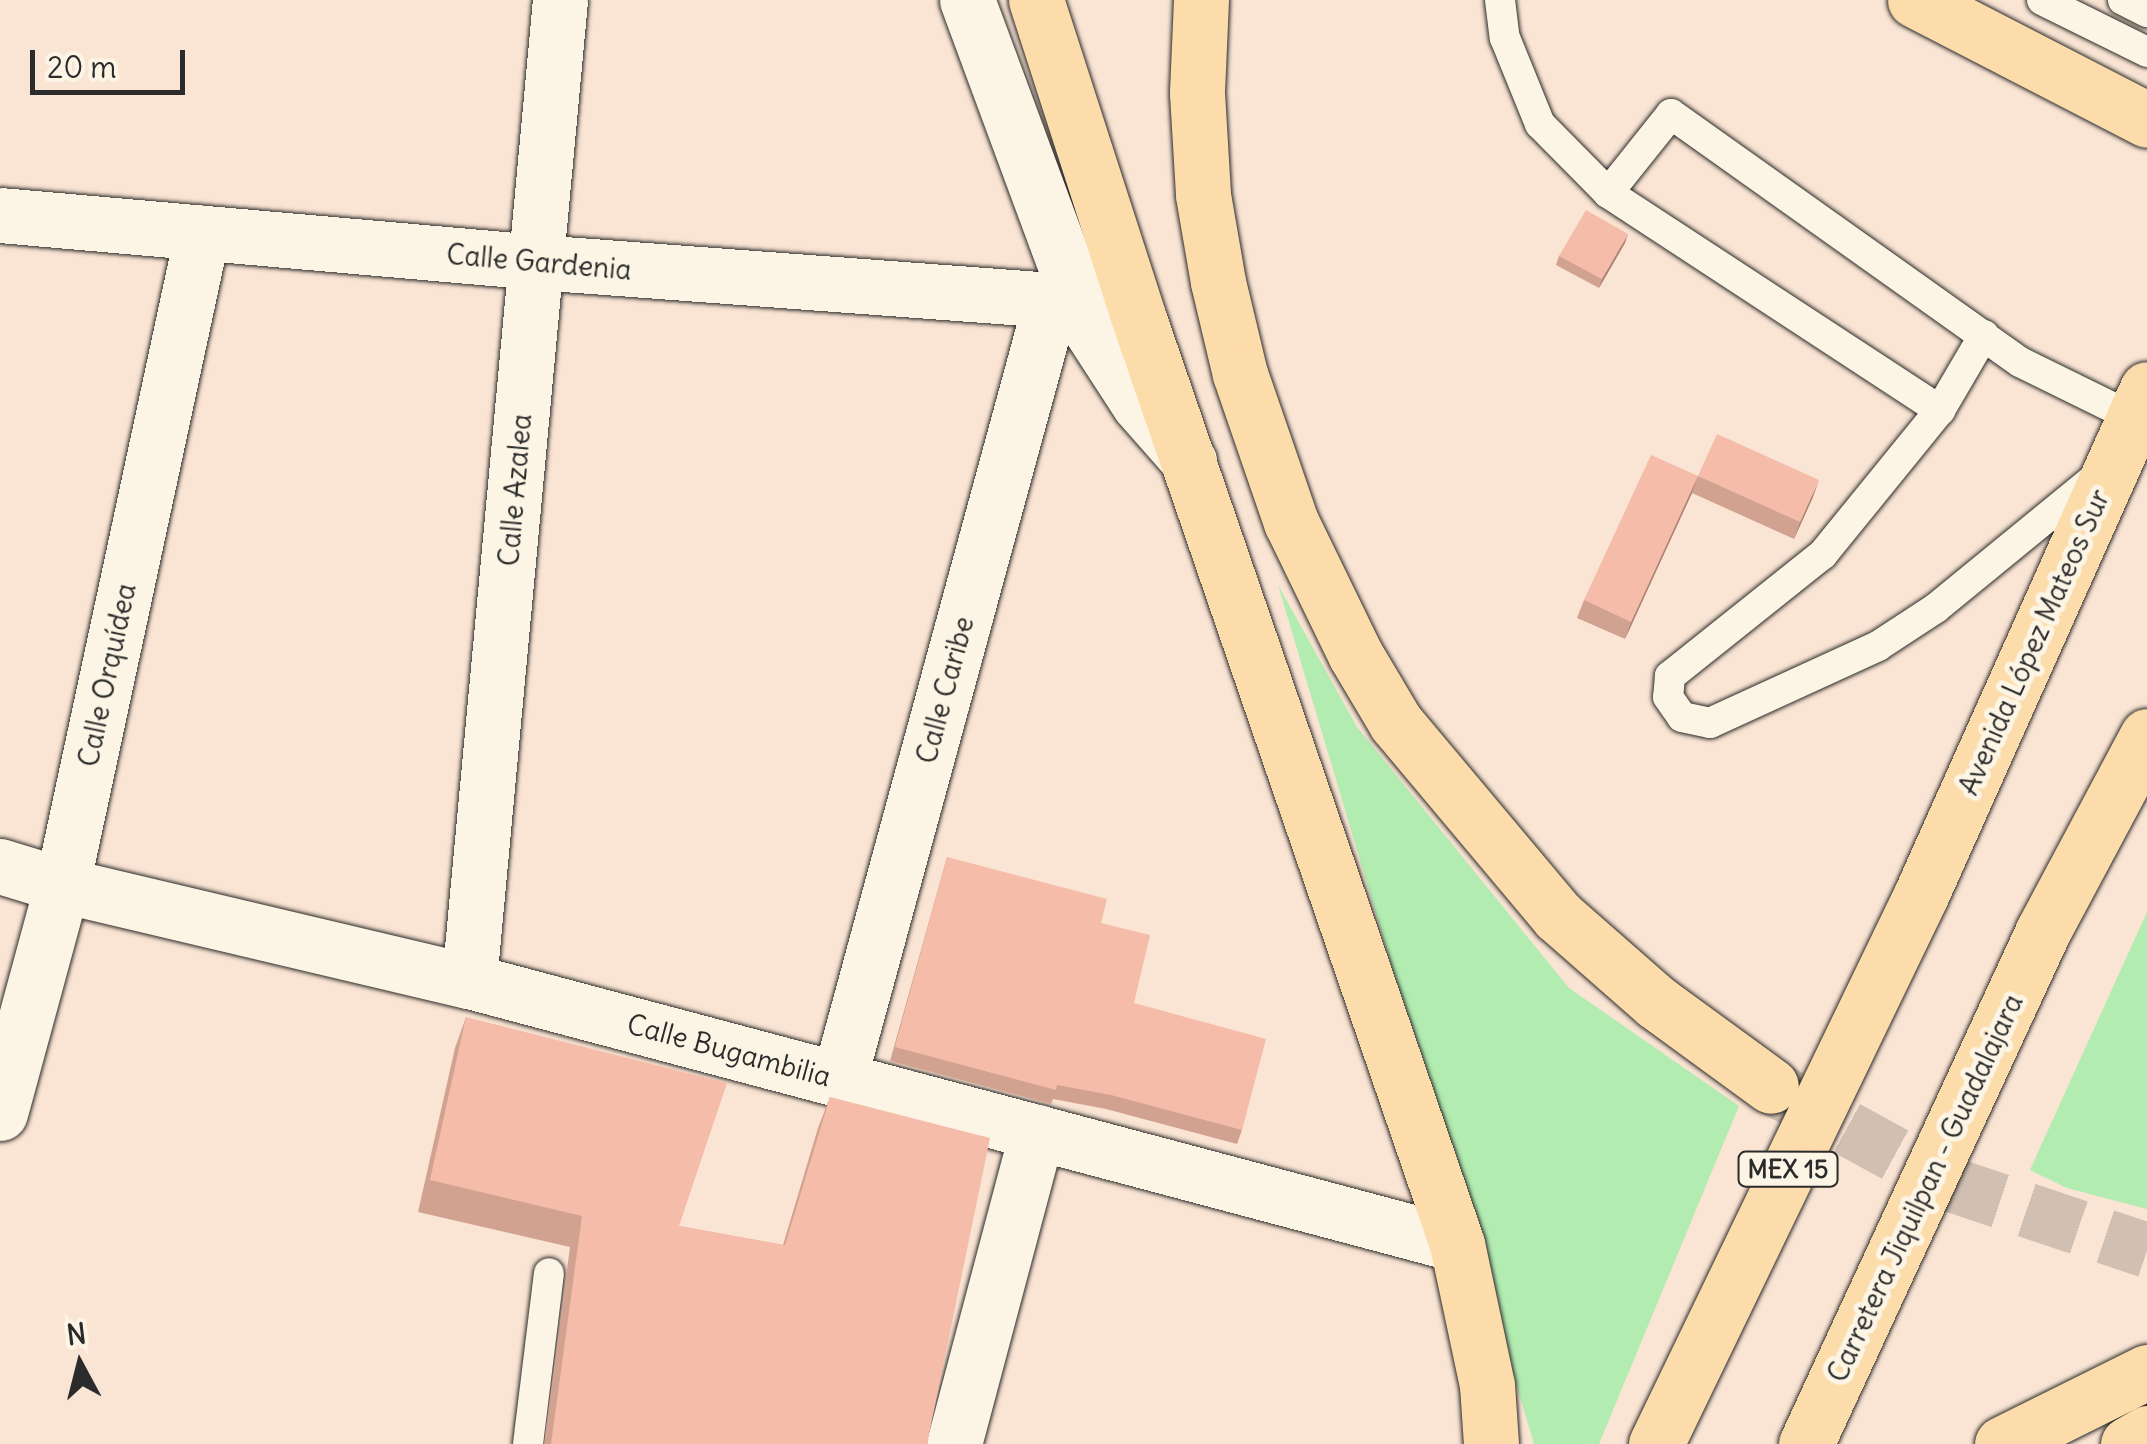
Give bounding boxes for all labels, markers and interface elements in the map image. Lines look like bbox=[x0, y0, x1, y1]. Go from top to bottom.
scale bar bbox=[35, 30, 190, 92]
text: 20 m bbox=[47, 48, 117, 86]
street label: Calle Gardenia bbox=[445, 237, 633, 287]
street label: Calle Azalea bbox=[492, 412, 538, 568]
street label: Avenida López Mateos Sur bbox=[1951, 484, 2117, 800]
street label: Calle Orquídea bbox=[71, 580, 143, 770]
street label: Calle Caribe bbox=[909, 613, 981, 767]
street label: Carretera Jiquilpan - Guadalajara bbox=[1820, 989, 2030, 1387]
street label: Calle Bugambilia bbox=[623, 1007, 835, 1093]
road number: MEX 15 bbox=[1736, 1149, 1840, 1189]
north arrow bbox=[30, 1314, 130, 1414]
text: N bbox=[65, 1315, 88, 1353]

